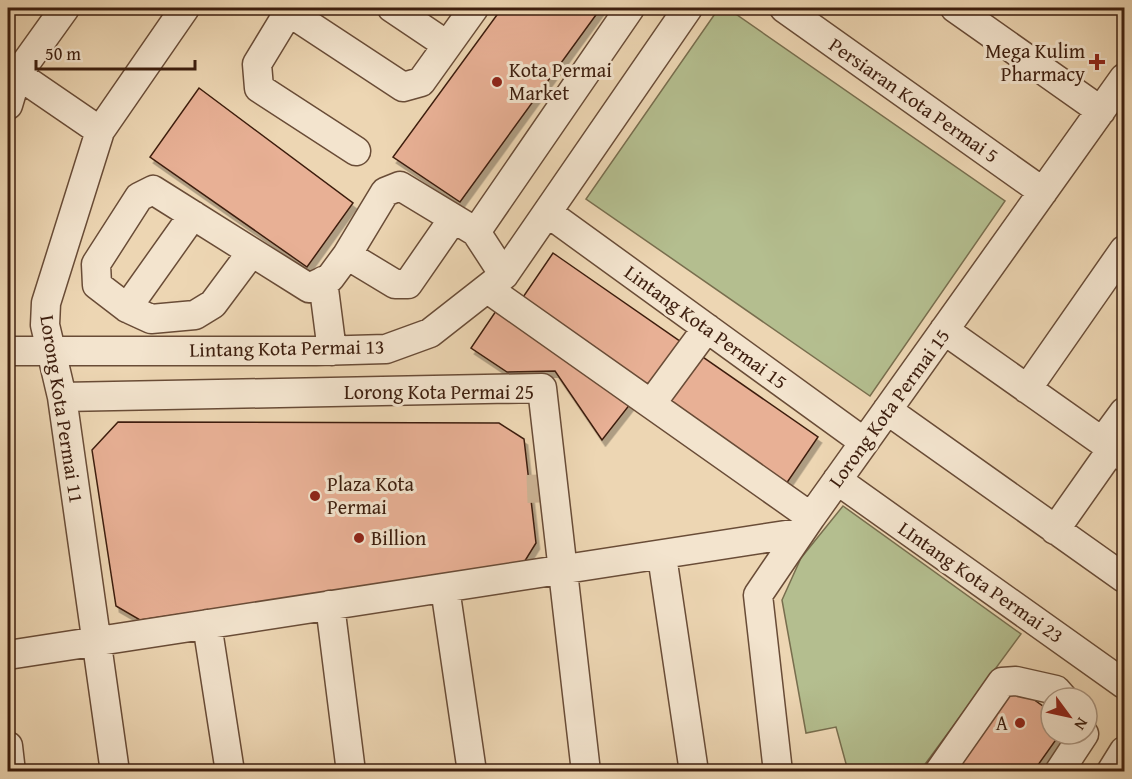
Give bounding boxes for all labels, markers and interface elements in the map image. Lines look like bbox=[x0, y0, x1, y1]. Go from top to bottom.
street label: Persiaran Kota Permai 5 bbox=[824, 30, 1005, 169]
scale bar bbox=[36, 33, 195, 71]
place label: Mega Kulim Pharmacy bbox=[985, 36, 1086, 88]
text: 50 m bbox=[45, 40, 81, 67]
place label: Kota Permai Market bbox=[509, 55, 612, 107]
marker: Mega Kulim Pharmacy bbox=[1090, 55, 1104, 69]
marker: Kota Permai Market bbox=[490, 75, 504, 89]
street label: Lintang Kota Permai 15 bbox=[619, 258, 794, 396]
street label: Lorong Kota Permai 11 bbox=[33, 313, 92, 505]
street label: Lorong Kota Permai 15 bbox=[821, 322, 956, 493]
street label: Lintang Kota Permai 13 bbox=[189, 331, 385, 364]
street label: Lorong Kota Permai 25 bbox=[344, 377, 534, 406]
place label: Plaza Kota Permai bbox=[327, 469, 415, 521]
marker: Plaza Kota Permai bbox=[308, 489, 322, 503]
street label: LIntang Kota Permai 23 bbox=[893, 514, 1070, 650]
place label: Billion bbox=[371, 523, 426, 552]
marker: Billion bbox=[352, 531, 366, 545]
north arrow bbox=[1039, 686, 1099, 746]
place label: A bbox=[996, 708, 1008, 737]
text: N bbox=[1068, 713, 1095, 735]
marker: A bbox=[1013, 716, 1027, 730]

